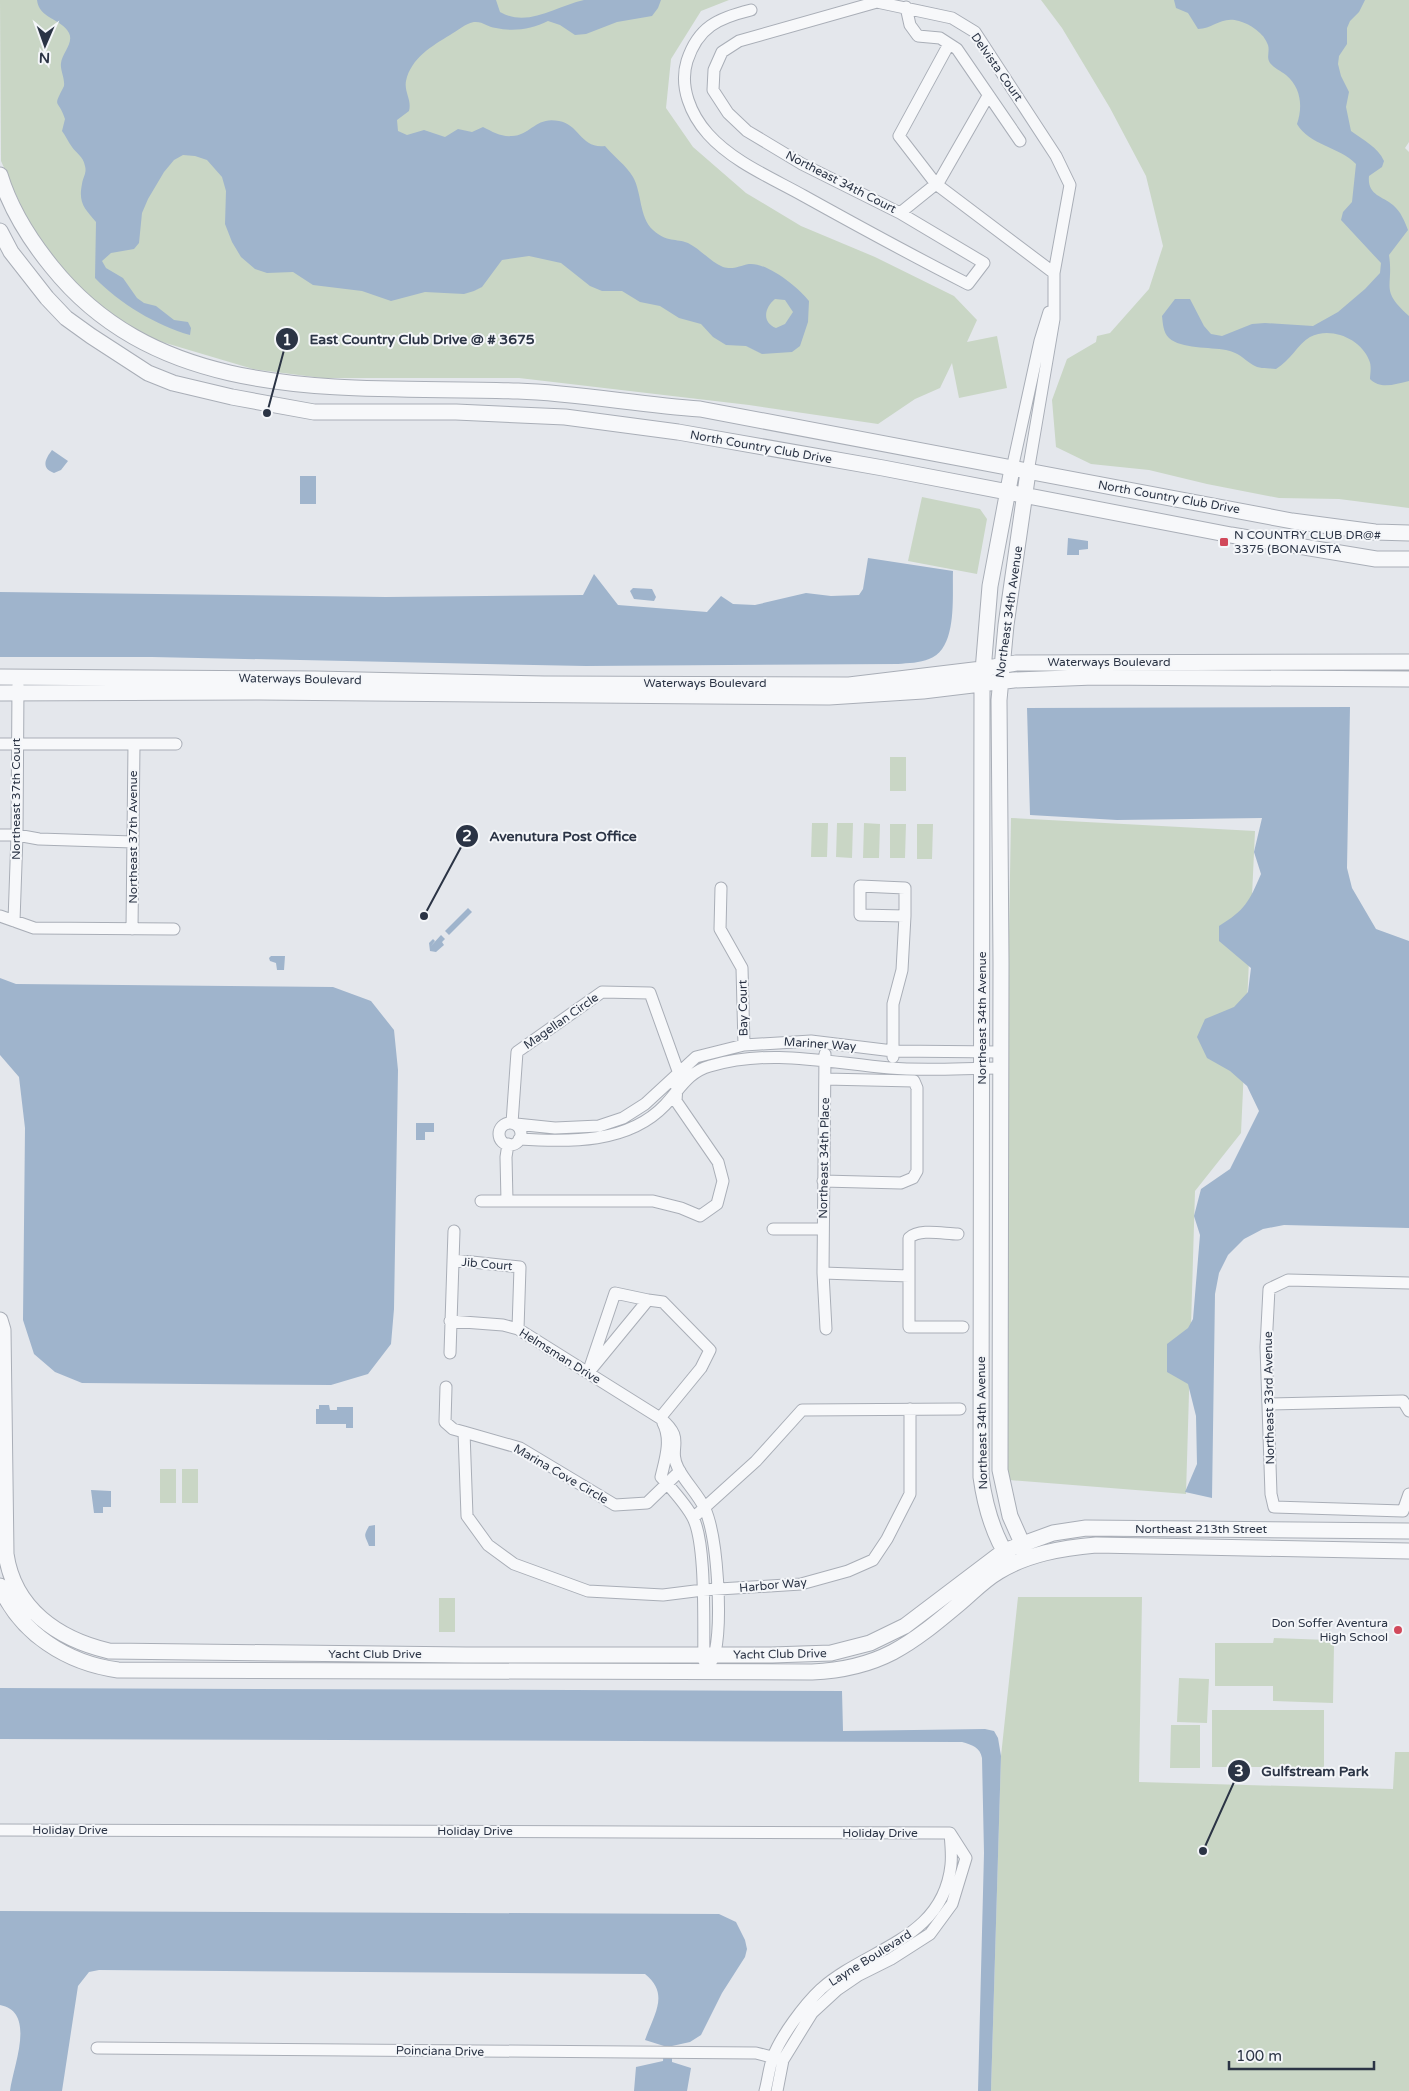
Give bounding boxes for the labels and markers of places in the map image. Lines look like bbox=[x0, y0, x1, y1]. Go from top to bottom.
callout: East Country Club Drive @ # 3675 bbox=[274, 325, 544, 354]
place label: N COUNTRY CLUB DR@# 3375 (BONAVISTA bbox=[1234, 528, 1381, 556]
marker: N COUNTRY CLUB DR@# 3375 (BONAVISTA bbox=[1218, 536, 1230, 548]
callout: Avenutura Post Office bbox=[454, 821, 647, 850]
place label: Don Soffer Aventura High School bbox=[1271, 1616, 1388, 1644]
marker: Don Soffer Aventura High School bbox=[1392, 1624, 1404, 1636]
callout: Gulfstream Park bbox=[1227, 1756, 1379, 1785]

